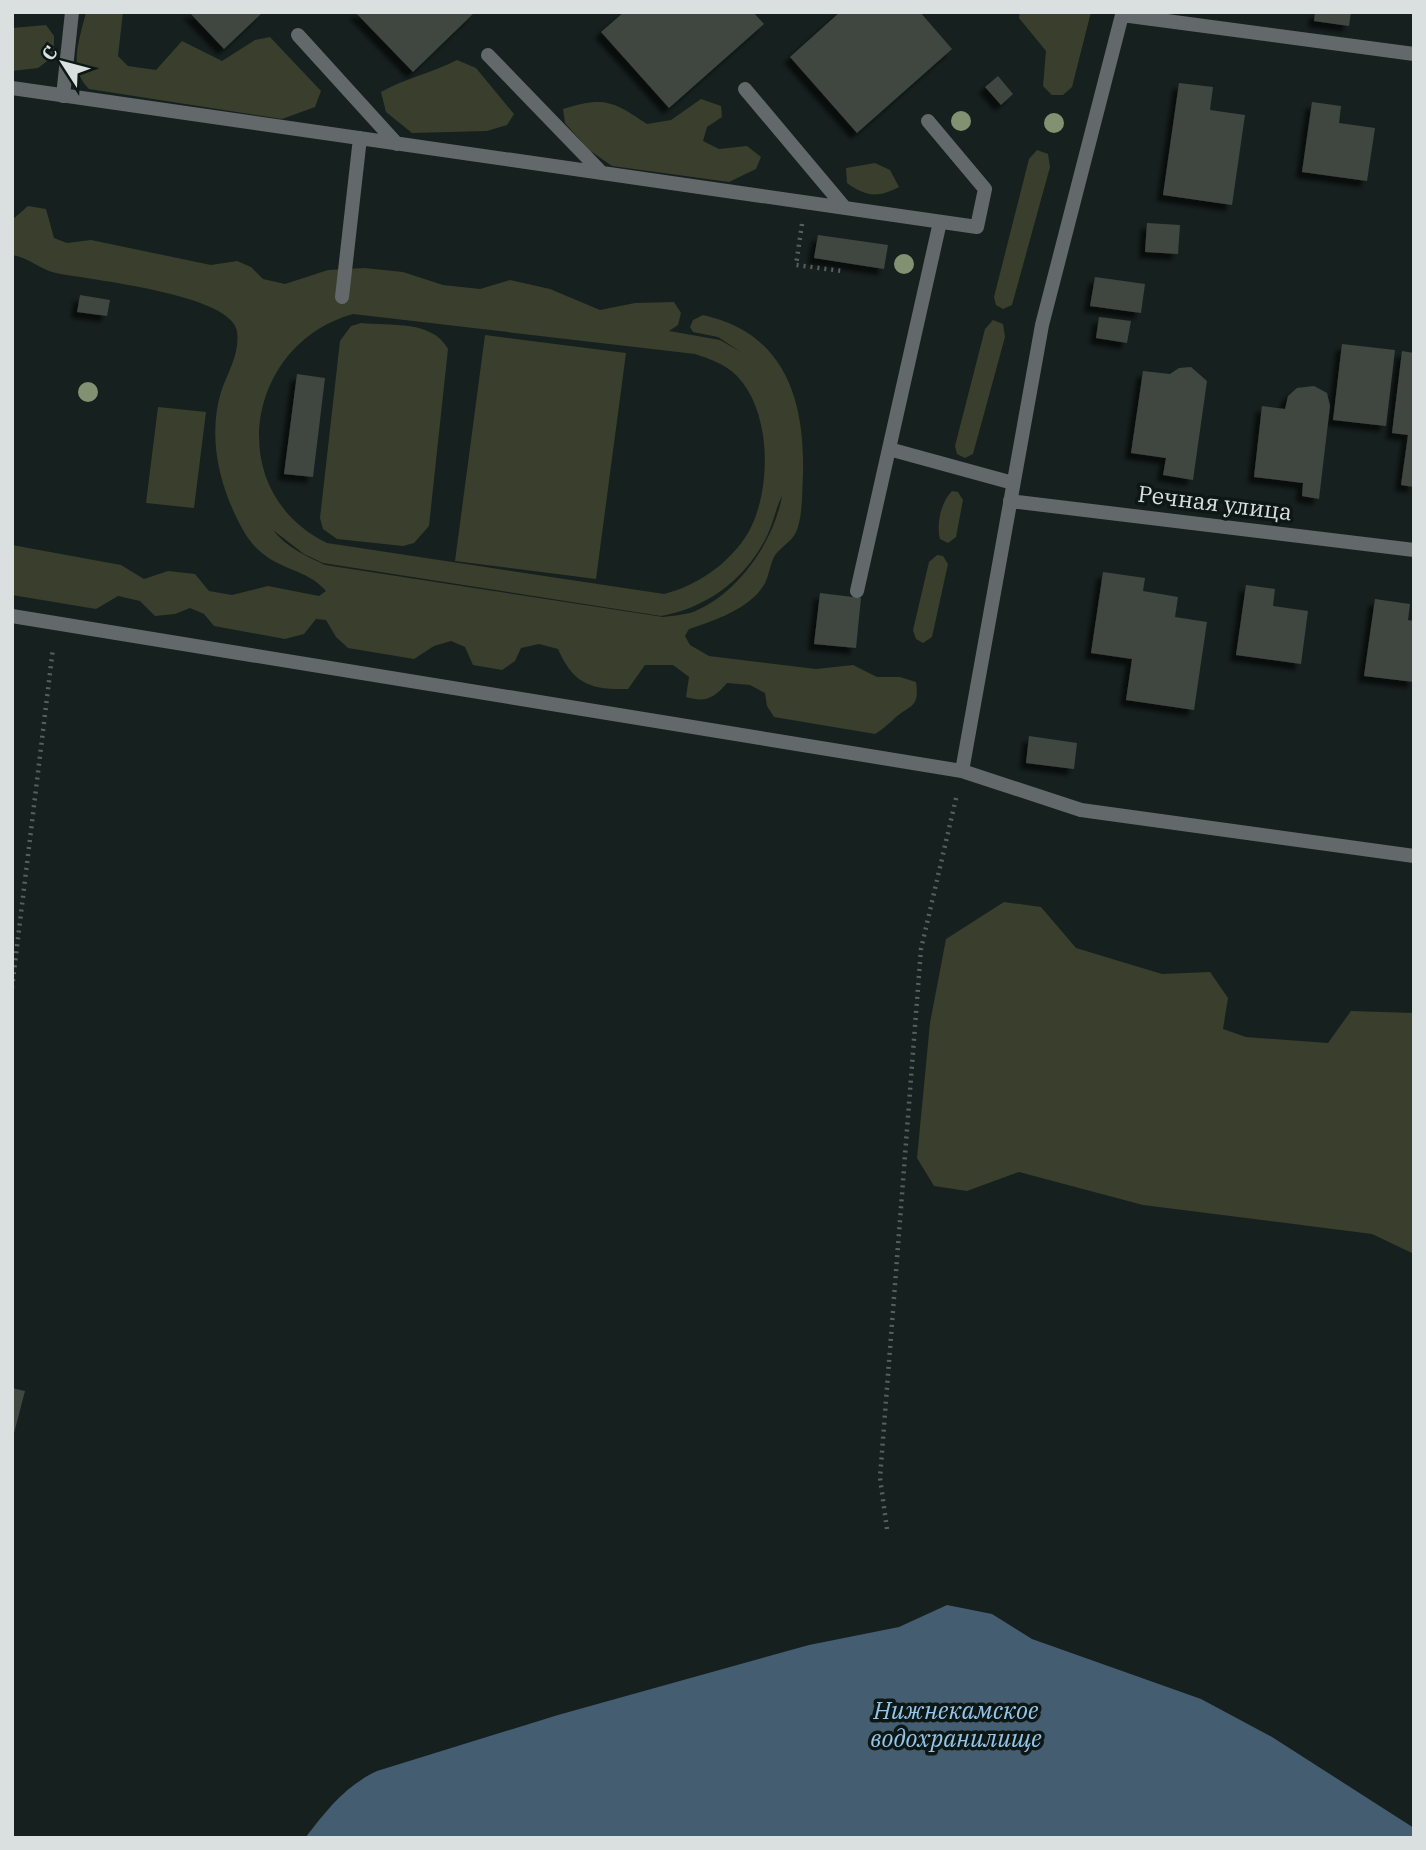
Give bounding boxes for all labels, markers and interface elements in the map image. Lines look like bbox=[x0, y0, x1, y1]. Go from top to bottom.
north arrow bbox=[28, 28, 98, 98]
text: С bbox=[36, 41, 63, 65]
street label: Речная улица bbox=[1136, 478, 1294, 526]
water label: Нижнекамское водохранилище bbox=[870, 1694, 1042, 1754]

